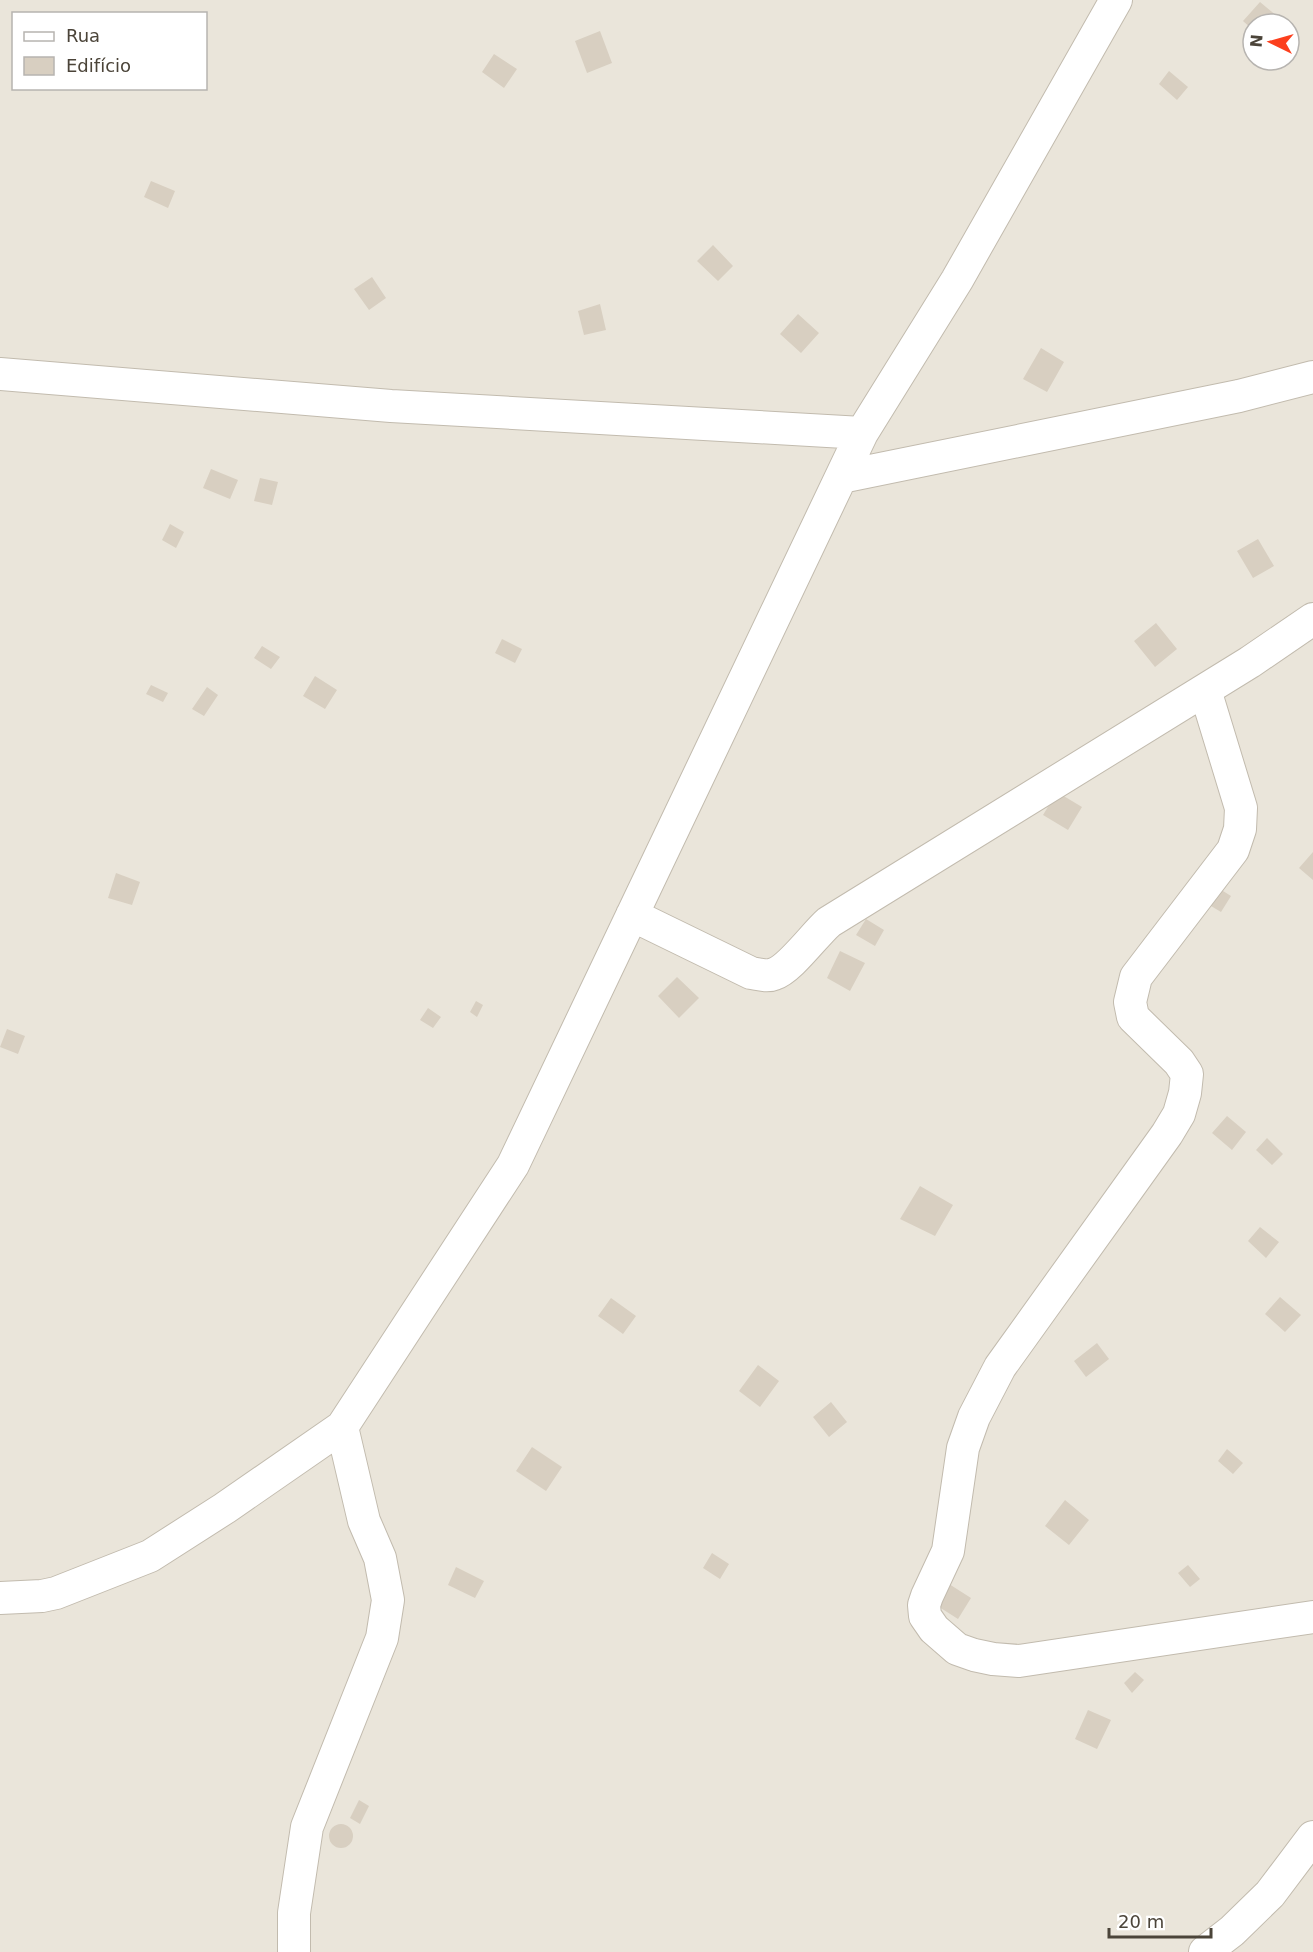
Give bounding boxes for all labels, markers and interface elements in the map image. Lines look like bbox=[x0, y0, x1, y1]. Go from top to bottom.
legend bbox=[12, 12, 207, 90]
north arrow bbox=[1241, 12, 1301, 72]
text: Rua bbox=[66, 25, 100, 46]
text: N bbox=[1247, 33, 1267, 48]
text: Edifício bbox=[66, 55, 131, 76]
scale bar bbox=[1109, 1901, 1211, 1939]
text: 20 m bbox=[1118, 1911, 1164, 1932]

